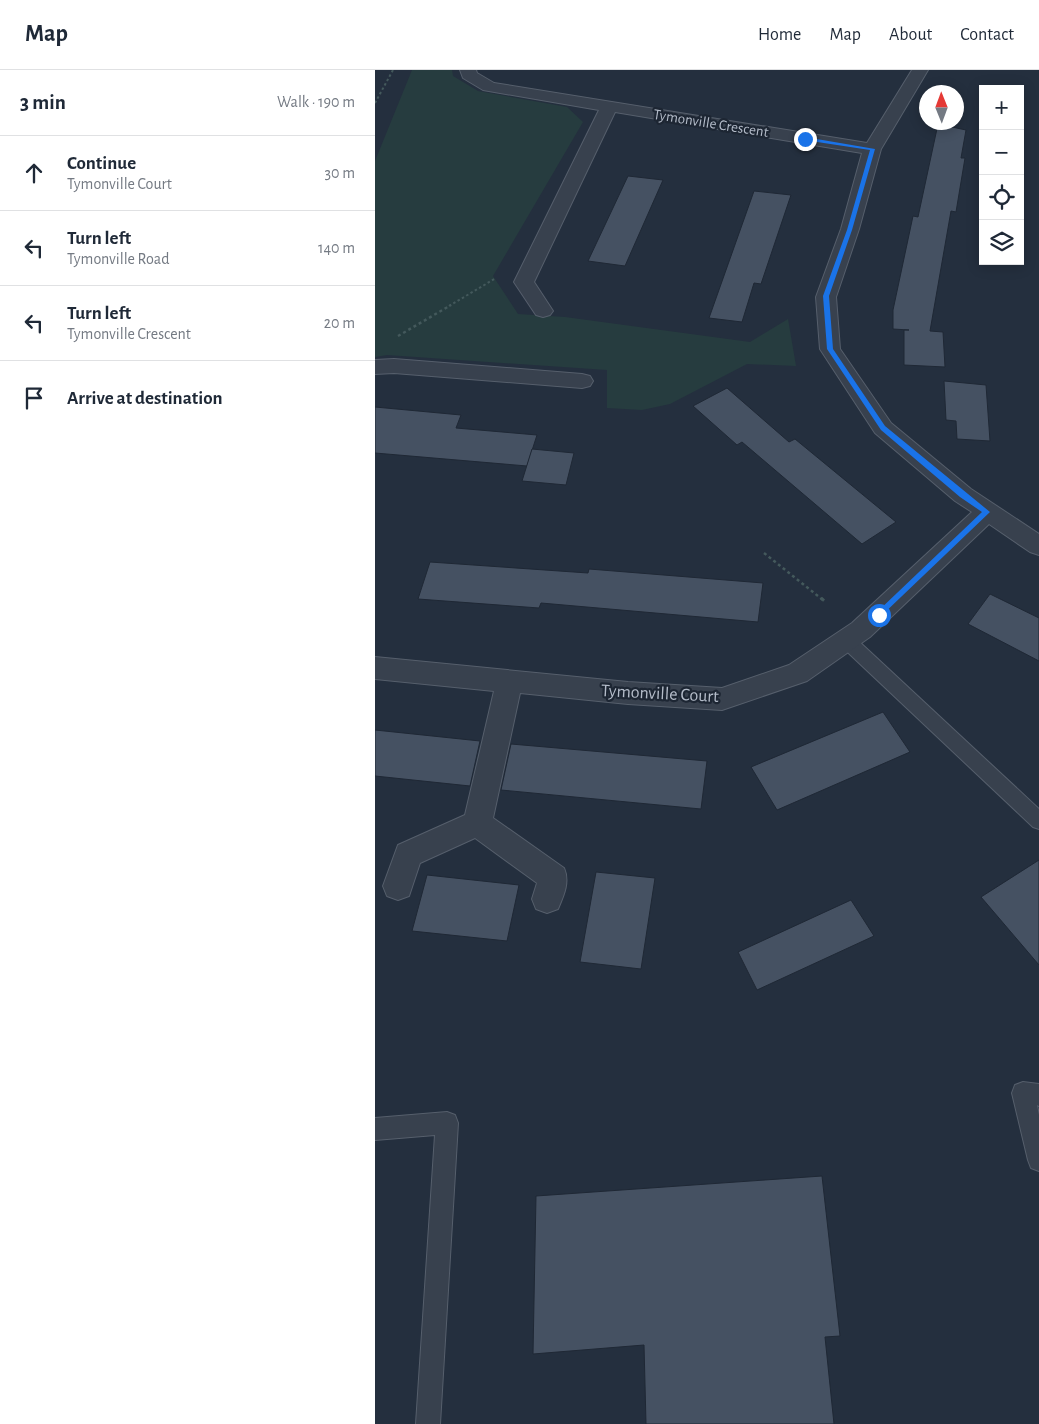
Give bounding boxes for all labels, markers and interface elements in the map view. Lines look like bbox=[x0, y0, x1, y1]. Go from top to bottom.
text: Map bbox=[25, 22, 68, 46]
text: Home bbox=[758, 26, 801, 44]
text: Map bbox=[829, 26, 861, 44]
text: About bbox=[889, 26, 932, 44]
text: Contact bbox=[960, 26, 1014, 44]
north arrow bbox=[919, 85, 964, 130]
map controls bbox=[979, 85, 1024, 265]
button: + bbox=[979, 85, 1024, 130]
text: 3 min bbox=[20, 92, 66, 113]
text: Walk · 190 m bbox=[277, 94, 355, 110]
street label: Tymonville Crescent bbox=[652, 107, 770, 140]
route end bbox=[794, 128, 817, 151]
button: − bbox=[979, 130, 1024, 175]
text: Continue bbox=[67, 154, 136, 173]
icon: ahead bbox=[20, 159, 48, 187]
text: 30 m bbox=[325, 165, 355, 181]
button: locate bbox=[979, 175, 1024, 220]
text: Tymonville Court bbox=[67, 176, 172, 192]
button: layers bbox=[979, 220, 1024, 265]
text: Turn left bbox=[67, 229, 131, 248]
icon: left bbox=[20, 234, 48, 262]
text: 140 m bbox=[318, 240, 355, 256]
text: Tymonville Road bbox=[67, 251, 169, 267]
text: Turn left bbox=[67, 304, 131, 323]
icon: left bbox=[20, 309, 48, 337]
text: 20 m bbox=[324, 315, 355, 331]
text: Tymonville Crescent bbox=[67, 326, 191, 342]
icon: arrive bbox=[20, 384, 48, 412]
text: Arrive at destination bbox=[67, 389, 223, 408]
route start bbox=[868, 604, 891, 627]
street label: Tymonville Court bbox=[601, 682, 720, 706]

